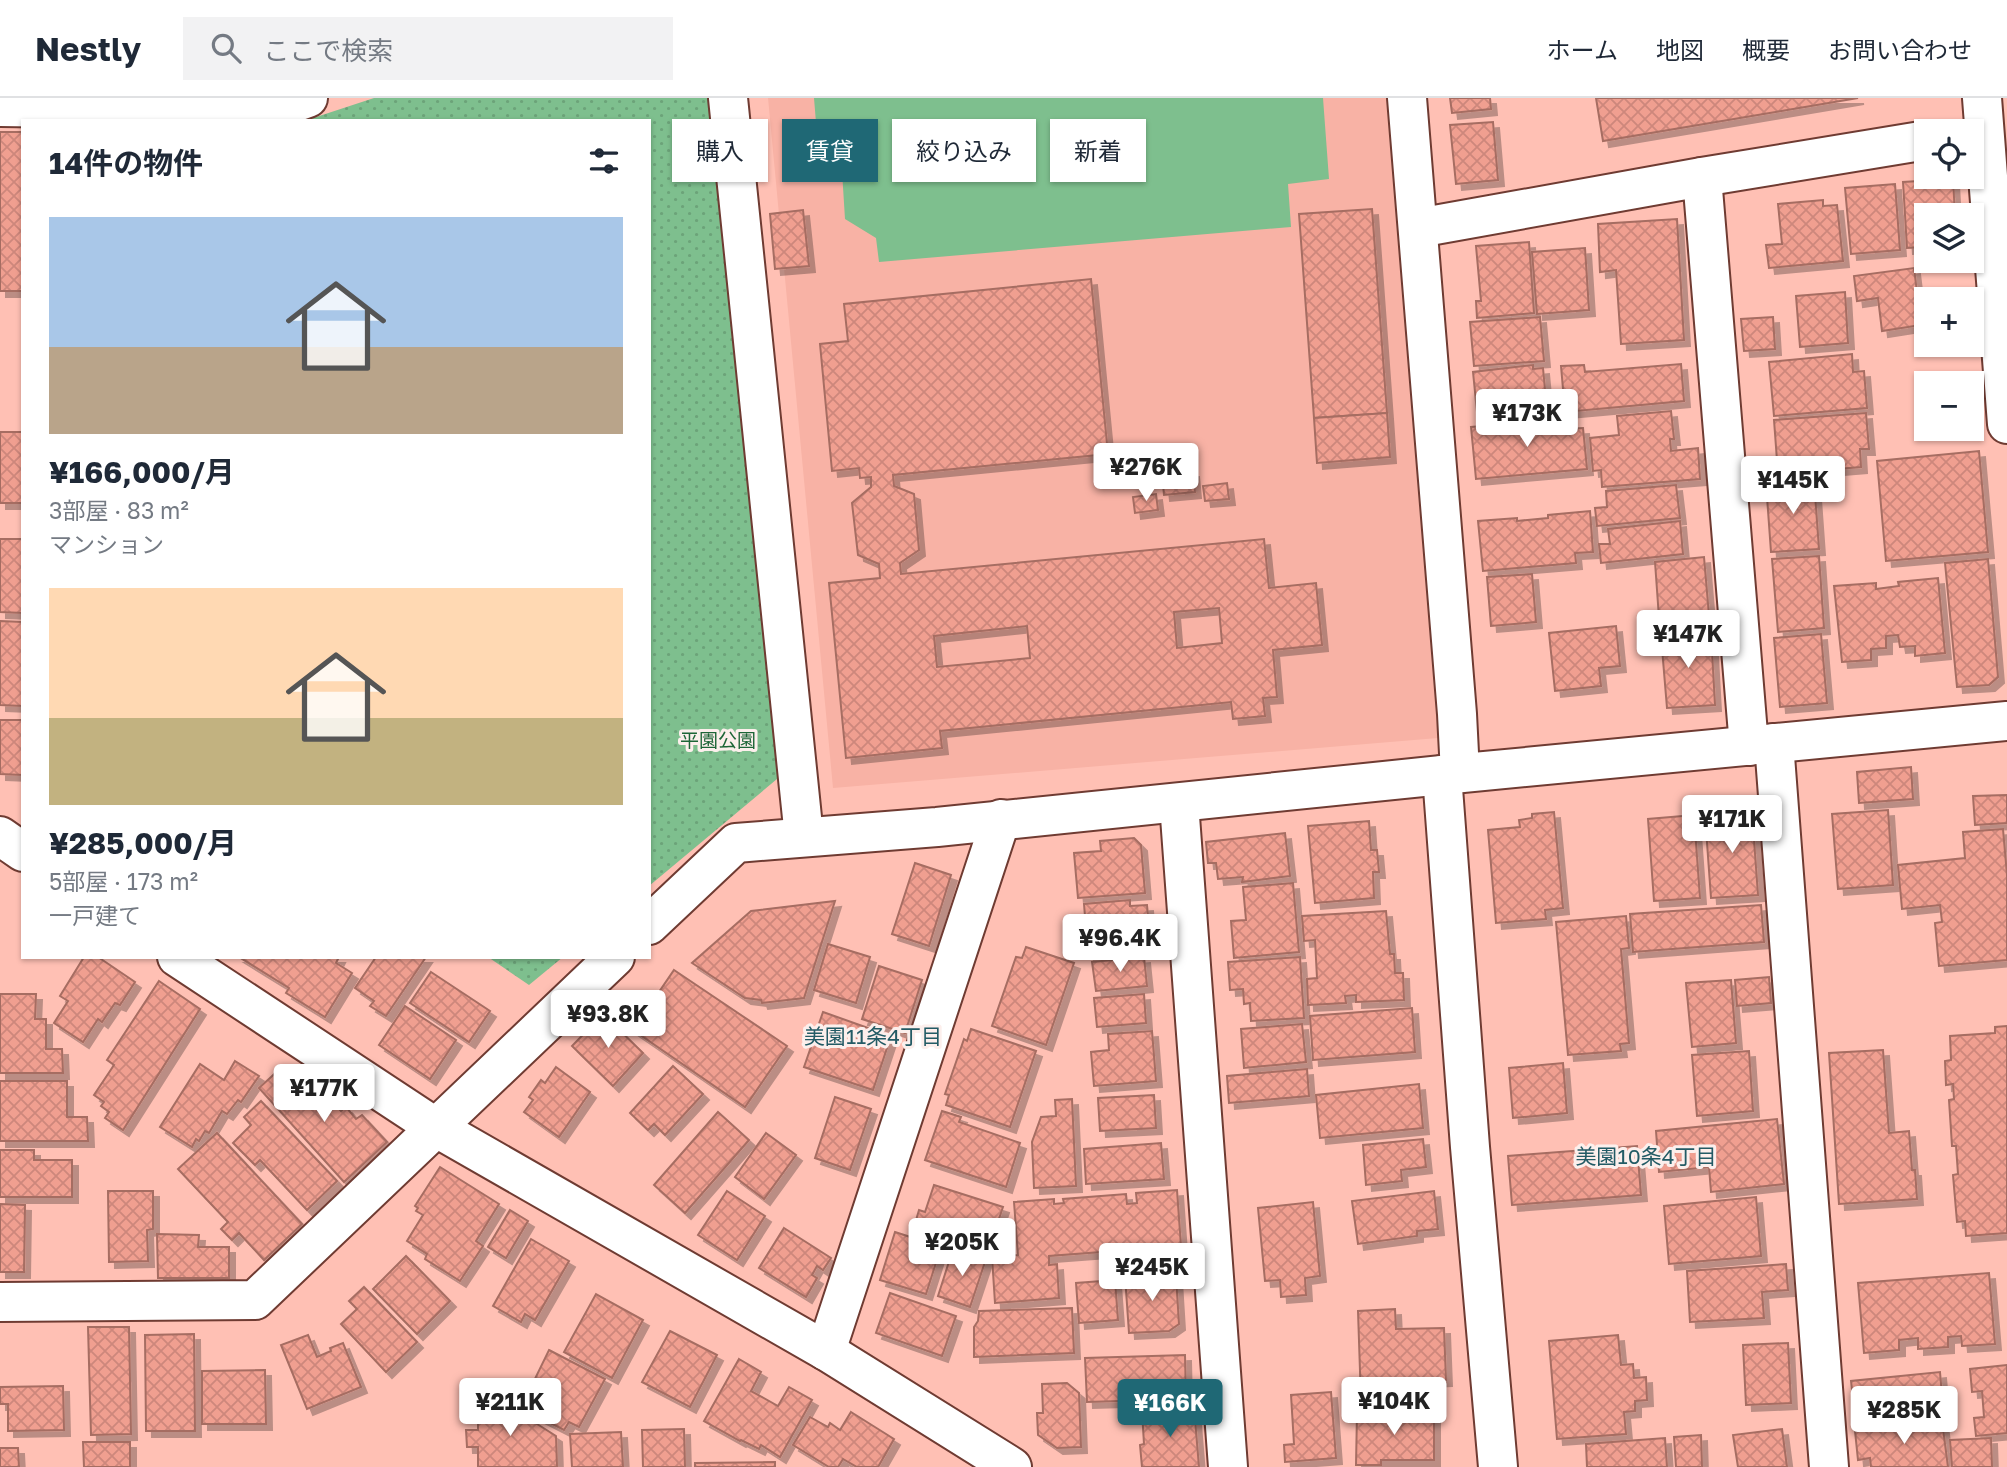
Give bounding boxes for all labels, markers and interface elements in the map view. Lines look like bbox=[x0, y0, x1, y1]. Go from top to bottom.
search box bbox=[183, 17, 673, 80]
text: Nestly bbox=[35, 29, 141, 68]
icon: search bbox=[207, 29, 245, 67]
text: ここで検索 bbox=[263, 35, 393, 66]
text: ホーム bbox=[1547, 35, 1618, 64]
text: 地図 bbox=[1656, 35, 1704, 64]
text: 概要 bbox=[1742, 35, 1790, 64]
text: お問い合わせ bbox=[1828, 35, 1972, 64]
chip: 購入 bbox=[672, 119, 768, 182]
chip: 賃貸 bbox=[782, 119, 878, 182]
chip: 絞り込み bbox=[892, 119, 1036, 182]
chip: 新着 bbox=[1050, 119, 1146, 182]
map controls bbox=[1914, 119, 1984, 441]
button: locate bbox=[1914, 119, 1984, 189]
icon: filters bbox=[585, 142, 623, 180]
text: 14件の物件 bbox=[49, 145, 203, 181]
button: layers bbox=[1914, 203, 1984, 273]
icon: home bbox=[273, 263, 399, 389]
button: + bbox=[1914, 287, 1984, 357]
button: − bbox=[1914, 371, 1984, 441]
pin: ¥173K bbox=[1478, 390, 1576, 449]
text: ¥173K bbox=[1492, 398, 1562, 426]
pin: ¥276K bbox=[1097, 444, 1195, 503]
text: ¥276K bbox=[1109, 452, 1183, 480]
text: ¥166,000/月 bbox=[49, 454, 235, 490]
pin: ¥145K bbox=[1744, 456, 1842, 516]
text: ¥145K bbox=[1757, 465, 1829, 493]
text: 3部屋 · 83 m² bbox=[49, 496, 189, 524]
text: マンション bbox=[49, 530, 164, 558]
pin: ¥147K bbox=[1639, 610, 1737, 670]
text: ¥147K bbox=[1653, 619, 1723, 647]
icon: home bbox=[273, 634, 399, 760]
park label: 平園公園 bbox=[680, 728, 756, 751]
pin: ¥171K bbox=[1683, 796, 1781, 855]
text: ¥171K bbox=[1698, 804, 1766, 832]
text: ¥285,000/月 bbox=[49, 825, 237, 861]
text: 5部屋 · 173 m² bbox=[49, 867, 198, 895]
text: 一戸建て bbox=[49, 901, 141, 929]
pin: ¥96.4K bbox=[1063, 914, 1177, 974]
text: ¥96.4K bbox=[1079, 923, 1161, 951]
pin: ¥93.8K bbox=[551, 990, 665, 1050]
text: ¥93.8K bbox=[567, 999, 649, 1027]
district label: 美園11条4丁目 bbox=[804, 1023, 942, 1049]
pin: ¥177K bbox=[275, 1065, 373, 1124]
text: ¥177K bbox=[290, 1073, 358, 1101]
district label: 美園10条4丁目 bbox=[1575, 1143, 1717, 1169]
pin: ¥205K bbox=[913, 1218, 1011, 1278]
text: ¥205K bbox=[925, 1227, 999, 1255]
pin: ¥245K bbox=[1103, 1244, 1201, 1303]
text: ¥245K bbox=[1115, 1252, 1189, 1280]
pin: ¥211K bbox=[461, 1378, 559, 1438]
pin: ¥104K bbox=[1345, 1378, 1443, 1437]
pin: ¥166K bbox=[1121, 1380, 1219, 1439]
text: ¥104K bbox=[1357, 1386, 1431, 1414]
pin: ¥285K bbox=[1855, 1386, 1953, 1446]
text: ¥211K bbox=[475, 1387, 545, 1415]
text: ¥166K bbox=[1134, 1388, 1206, 1416]
text: ¥285K bbox=[1867, 1395, 1941, 1423]

